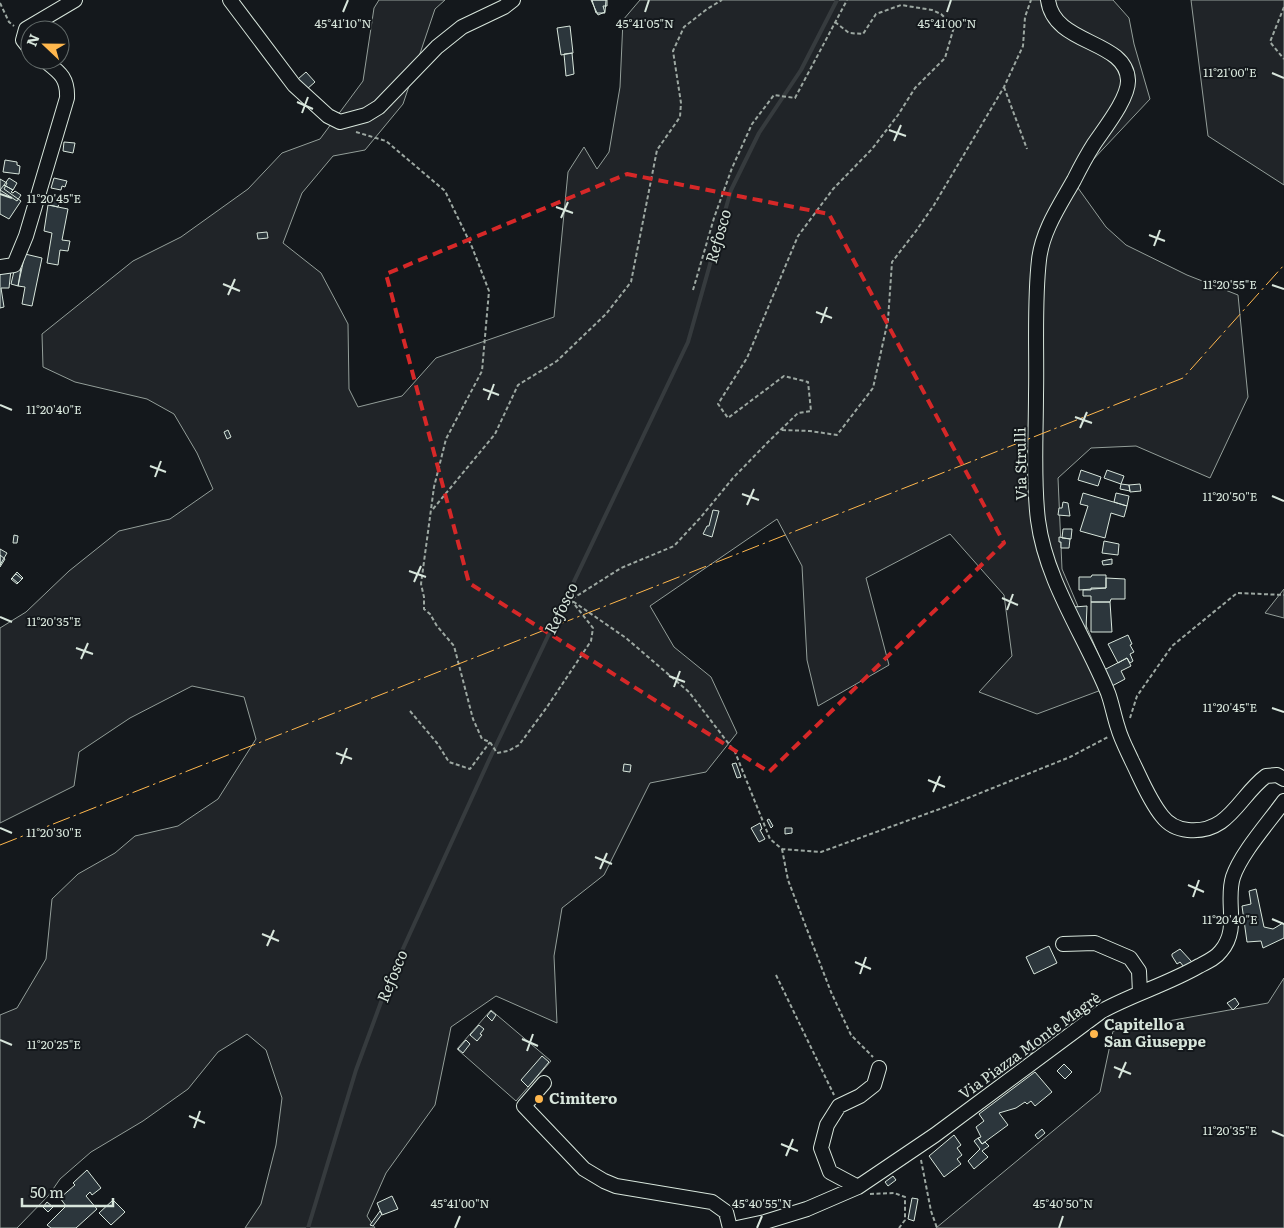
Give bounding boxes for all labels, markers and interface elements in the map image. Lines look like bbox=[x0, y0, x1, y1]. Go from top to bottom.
text: 45°41'10"N bbox=[314, 14, 372, 32]
text: 45°41'05"N bbox=[616, 14, 674, 32]
text: 45°41'00"N bbox=[917, 14, 977, 32]
north arrow bbox=[20, 20, 70, 70]
text: N bbox=[21, 30, 44, 49]
text: 11°21'00"E bbox=[1203, 63, 1257, 81]
text: 11°20'45"E bbox=[27, 189, 82, 207]
water label: Refosco bbox=[698, 206, 736, 266]
text: 11°20'55"E bbox=[1203, 275, 1257, 293]
text: 11°20'40"E bbox=[26, 400, 82, 418]
street label: Via Strulli bbox=[1007, 427, 1032, 501]
text: 11°20'50"E bbox=[1203, 487, 1258, 505]
water label: Refosco bbox=[537, 578, 583, 638]
text: 11°20'35"E bbox=[27, 612, 82, 630]
text: 11°20'45"E bbox=[1203, 698, 1258, 716]
text: 11°20'30"E bbox=[26, 823, 82, 841]
text: 11°20'40"E bbox=[1202, 910, 1258, 928]
water label: Refosco bbox=[370, 946, 413, 1006]
street label: Via Piazza Monte Magrè bbox=[953, 985, 1105, 1104]
place label: Capitello a San Giuseppe bbox=[1104, 1012, 1207, 1052]
marker: Capitello a San Giuseppe bbox=[1088, 1028, 1100, 1040]
text: 11°20'25"E bbox=[27, 1035, 81, 1053]
place label: Cimitero bbox=[549, 1086, 617, 1109]
marker: Cimitero bbox=[533, 1093, 545, 1105]
text: 11°20'35"E bbox=[1203, 1121, 1258, 1139]
scale bar bbox=[22, 1176, 114, 1208]
text: 50 m bbox=[30, 1180, 64, 1203]
text: 45°41'00"N bbox=[430, 1194, 490, 1212]
text: 45°40'55"N bbox=[732, 1194, 792, 1212]
text: 45°40'50"N bbox=[1033, 1194, 1093, 1212]

